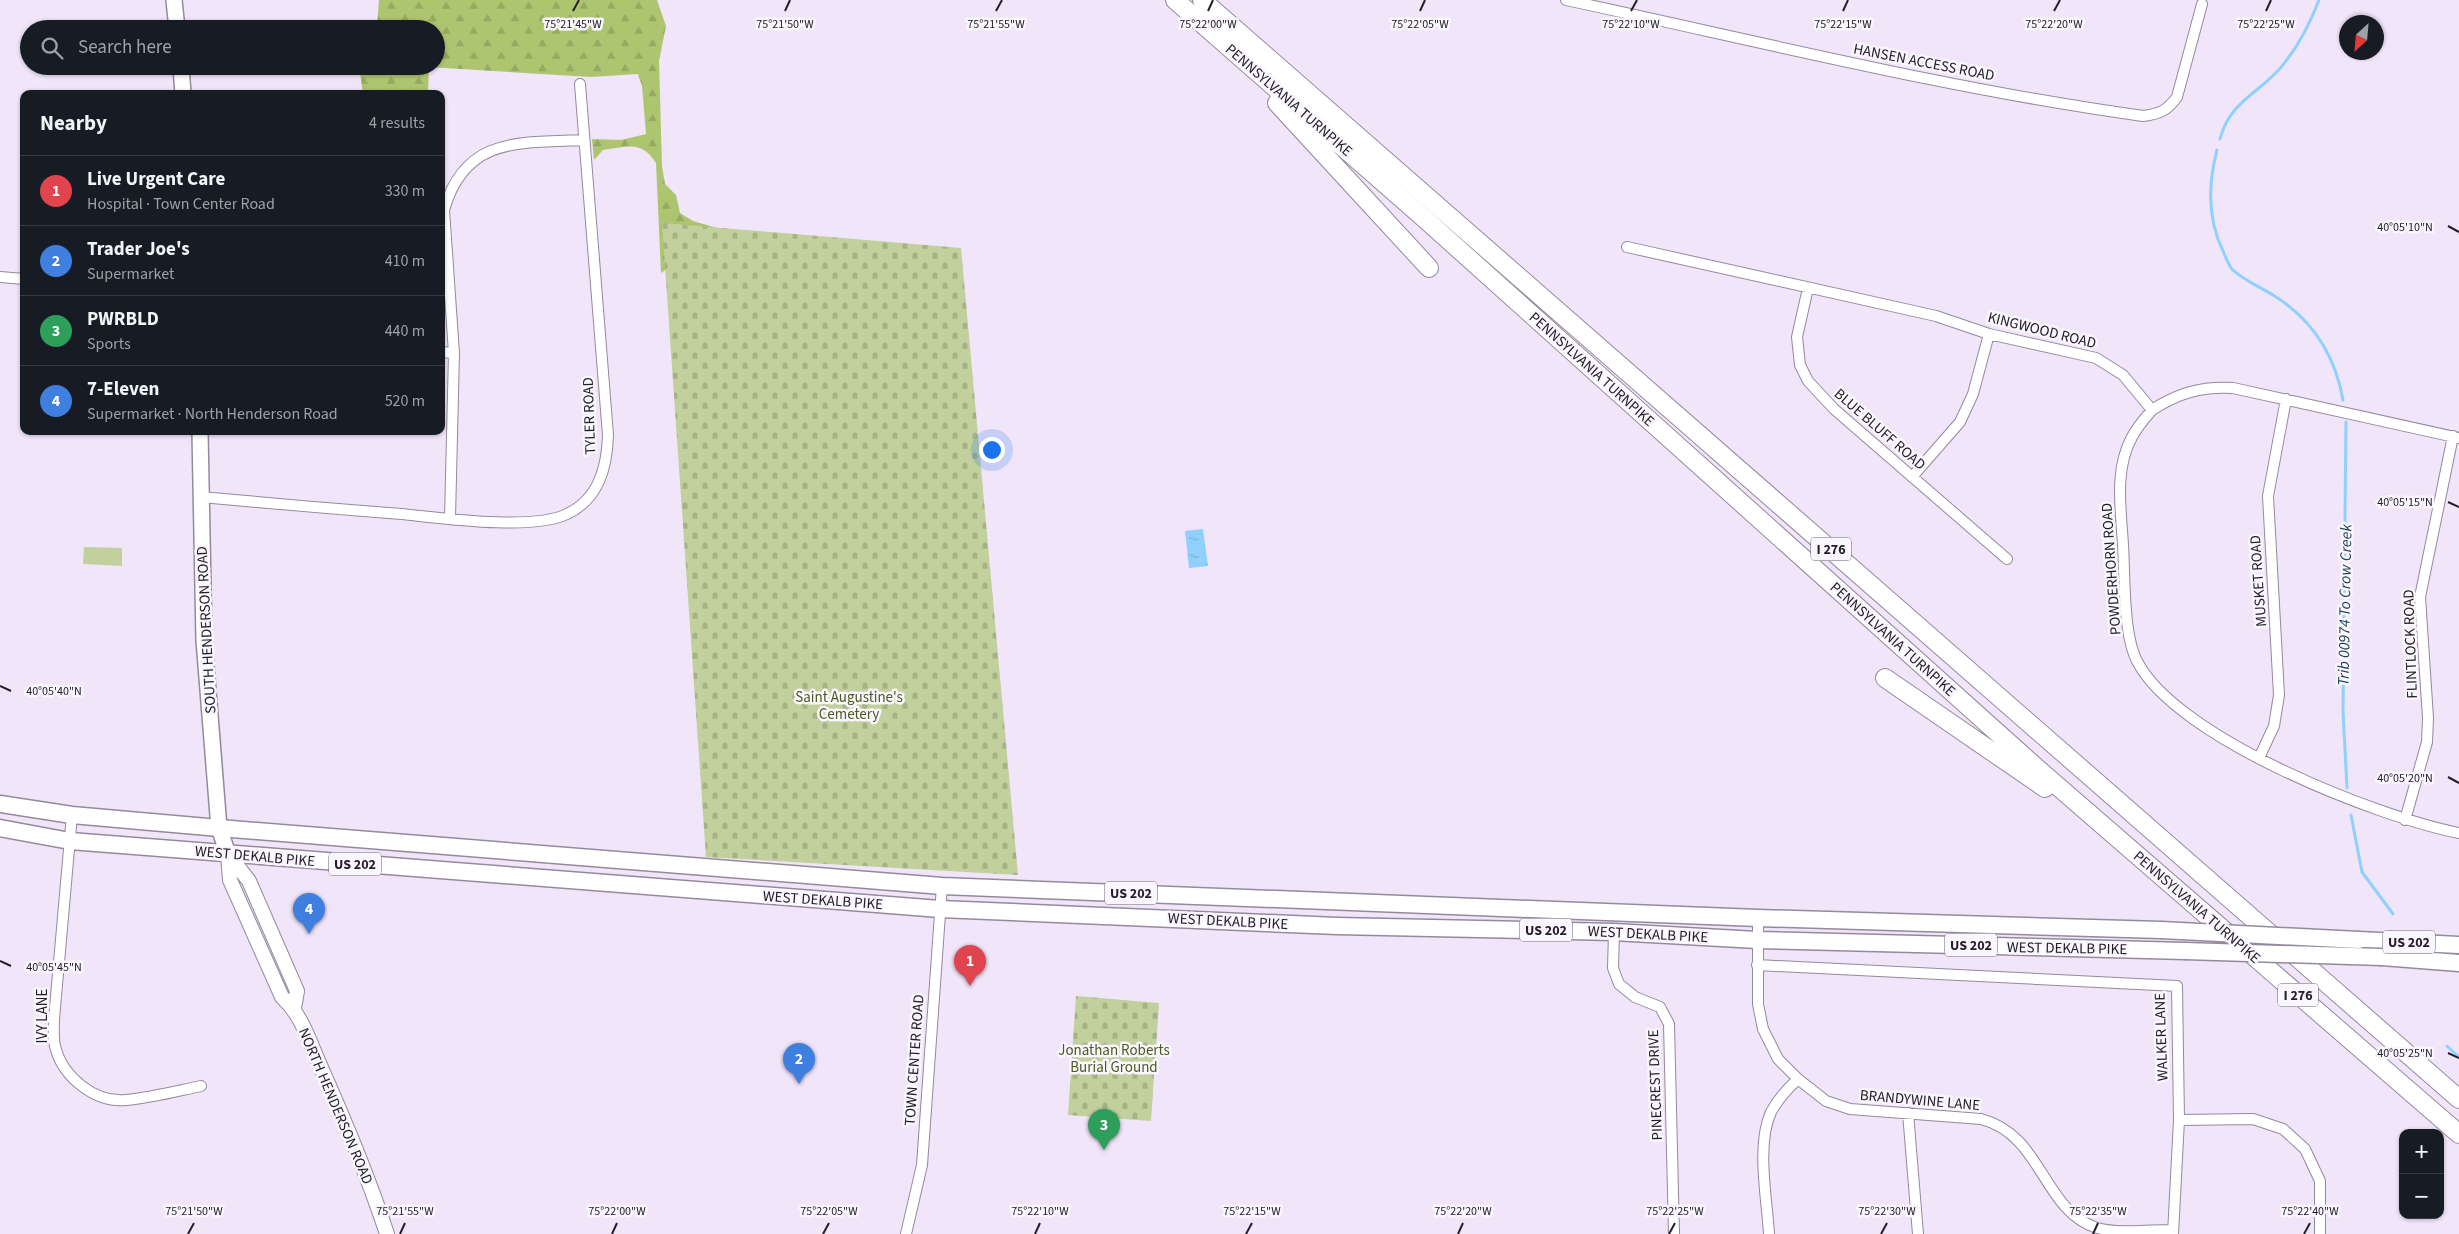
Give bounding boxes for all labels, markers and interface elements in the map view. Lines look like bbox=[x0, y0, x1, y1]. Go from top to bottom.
north arrow bbox=[2339, 15, 2384, 60]
text: 75°21'45"W bbox=[544, 16, 602, 33]
text: 75°21'50"W bbox=[756, 16, 814, 33]
text: 75°21'55"W bbox=[967, 16, 1025, 33]
text: 75°22'00"W bbox=[1179, 16, 1237, 33]
text: 75°22'05"W bbox=[1391, 16, 1449, 33]
text: 75°22'10"W bbox=[1602, 16, 1660, 33]
text: 75°22'15"W bbox=[1814, 16, 1872, 33]
text: 75°22'20"W bbox=[2025, 16, 2083, 33]
text: 75°22'25"W bbox=[2237, 16, 2295, 33]
search box bbox=[20, 20, 445, 75]
icon: search bbox=[38, 34, 66, 62]
text: Search here bbox=[78, 34, 172, 61]
street label: PENNSYLVANIA TURNPIKE bbox=[1221, 39, 1357, 162]
street label: HANSEN ACCESS ROAD bbox=[1852, 39, 1996, 86]
text: Nearby bbox=[40, 108, 107, 138]
text: 4 results bbox=[369, 112, 425, 134]
text: Live Urgent Care bbox=[87, 166, 225, 193]
text: 1 bbox=[52, 180, 60, 202]
text: 330 m bbox=[385, 180, 425, 202]
text: Hospital · Town Center Road bbox=[87, 193, 275, 215]
text: 40°05'10"N bbox=[2377, 219, 2433, 236]
text: Trader Joe's bbox=[87, 236, 190, 263]
text: 2 bbox=[52, 250, 60, 272]
text: 410 m bbox=[385, 250, 425, 272]
text: Supermarket bbox=[87, 263, 174, 285]
text: PWRBLD bbox=[87, 306, 159, 333]
street label: PENNSYLVANIA TURNPIKE bbox=[1524, 307, 1659, 432]
street label: KINGWOOD ROAD bbox=[1985, 307, 2098, 354]
text: 3 bbox=[52, 320, 60, 342]
text: 440 m bbox=[385, 320, 425, 342]
text: Sports bbox=[87, 333, 131, 355]
text: 7-Eleven bbox=[87, 376, 159, 403]
street label: TYLER ROAD bbox=[578, 377, 601, 455]
street label: BLUE BLUFF ROAD bbox=[1829, 384, 1930, 475]
text: 4 bbox=[52, 390, 60, 412]
text: 520 m bbox=[385, 390, 425, 412]
text: Supermarket · North Henderson Road bbox=[87, 403, 338, 425]
your location bbox=[979, 437, 1005, 463]
text: 40°05'15"N bbox=[2377, 494, 2433, 511]
street label: POWDERHORN ROAD bbox=[2096, 502, 2127, 636]
water label: Trib 00974 To Crow Creek bbox=[2333, 524, 2357, 686]
street label: MUSKET ROAD bbox=[2245, 534, 2272, 627]
road number: I 276 bbox=[1811, 538, 1851, 560]
street label: SOUTH HENDERSON ROAD bbox=[192, 546, 221, 714]
street label: PENNSYLVANIA TURNPIKE bbox=[1825, 577, 1960, 702]
street label: FLINTLOCK ROAD bbox=[2398, 589, 2423, 699]
text: 40°05'40"N bbox=[26, 683, 82, 700]
park label: Saint Augustine's Cemetery bbox=[795, 687, 903, 725]
text: 40°05'20"N bbox=[2377, 770, 2433, 787]
street label: WEST DEKALB PIKE bbox=[194, 841, 316, 872]
street label: PENNSYLVANIA TURNPIKE bbox=[2129, 846, 2265, 969]
road number: US 202 bbox=[329, 852, 381, 876]
road number: US 202 bbox=[1105, 881, 1157, 904]
street label: WEST DEKALB PIKE bbox=[762, 886, 884, 915]
pin: 4 bbox=[293, 893, 325, 934]
street label: WEST DEKALB PIKE bbox=[1167, 908, 1289, 935]
road number: US 202 bbox=[1520, 918, 1572, 942]
street label: WEST DEKALB PIKE bbox=[1587, 921, 1709, 948]
road number: US 202 bbox=[2383, 930, 2435, 954]
road number: US 202 bbox=[1945, 934, 1997, 956]
street label: WEST DEKALB PIKE bbox=[2007, 937, 2127, 960]
pin: 1 bbox=[954, 945, 986, 986]
text: 40°05'45"N bbox=[26, 959, 82, 976]
road number: I 276 bbox=[2278, 984, 2318, 1006]
street label: IVY LANE bbox=[32, 988, 53, 1043]
street label: WALKER LANE bbox=[2149, 992, 2174, 1082]
street label: TOWN CENTER ROAD bbox=[899, 994, 930, 1126]
street label: NORTH HENDERSON ROAD bbox=[293, 1025, 378, 1188]
street label: PINECREST DRIVE bbox=[1643, 1029, 1668, 1141]
park label: Jonathan Roberts Burial Ground bbox=[1058, 1040, 1170, 1078]
pin: 2 bbox=[783, 1043, 815, 1084]
text: 40°05'25"N bbox=[2377, 1045, 2433, 1062]
street label: BRANDYWINE LANE bbox=[1859, 1085, 1981, 1116]
pin: 3 bbox=[1088, 1109, 1120, 1150]
map controls bbox=[2399, 1129, 2444, 1219]
button: + bbox=[2399, 1129, 2444, 1174]
button: − bbox=[2399, 1174, 2444, 1219]
text: 75°21'50"W bbox=[165, 1203, 223, 1220]
text: 75°21'55"W bbox=[376, 1203, 434, 1220]
text: 75°22'00"W bbox=[588, 1203, 646, 1220]
text: 75°22'05"W bbox=[800, 1203, 858, 1220]
text: 75°22'10"W bbox=[1011, 1203, 1069, 1220]
text: 75°22'15"W bbox=[1223, 1203, 1281, 1220]
text: 75°22'20"W bbox=[1434, 1203, 1492, 1220]
text: 75°22'25"W bbox=[1646, 1203, 1704, 1220]
text: 75°22'30"W bbox=[1858, 1203, 1916, 1220]
text: 75°22'35"W bbox=[2069, 1203, 2127, 1220]
text: 75°22'40"W bbox=[2281, 1203, 2339, 1220]

